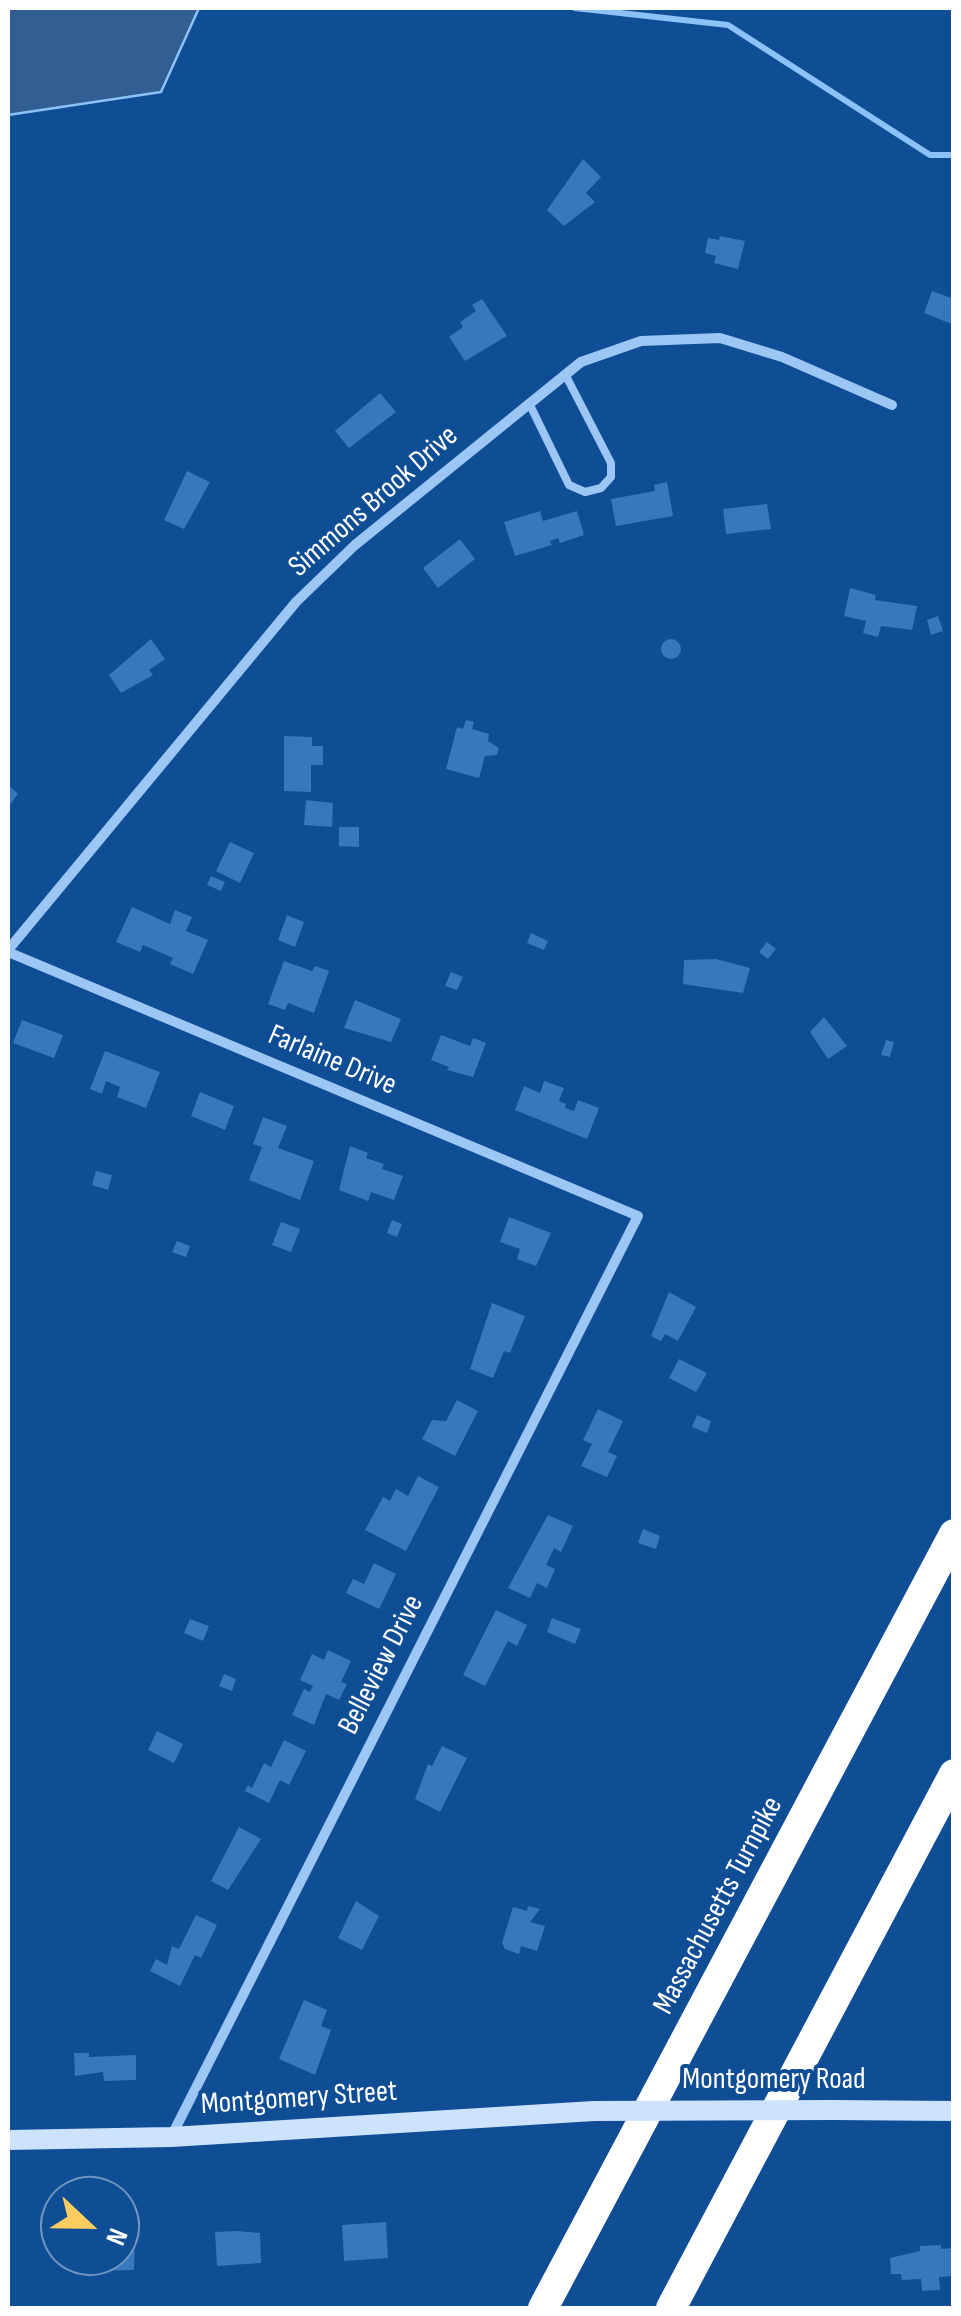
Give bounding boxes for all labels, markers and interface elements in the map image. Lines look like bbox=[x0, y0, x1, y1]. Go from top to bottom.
street label: Simmons Brook Drive bbox=[282, 419, 466, 585]
street label: Farlaine Drive bbox=[262, 1018, 402, 1104]
street label: Belleview Drive bbox=[332, 1589, 432, 1741]
street label: Massachusetts Turnpike bbox=[647, 1791, 791, 2021]
street label: Montgomery Road bbox=[682, 2062, 866, 2098]
street label: Montgomery Street bbox=[200, 2074, 398, 2124]
north arrow bbox=[40, 2176, 140, 2276]
text: N bbox=[98, 2224, 135, 2250]

